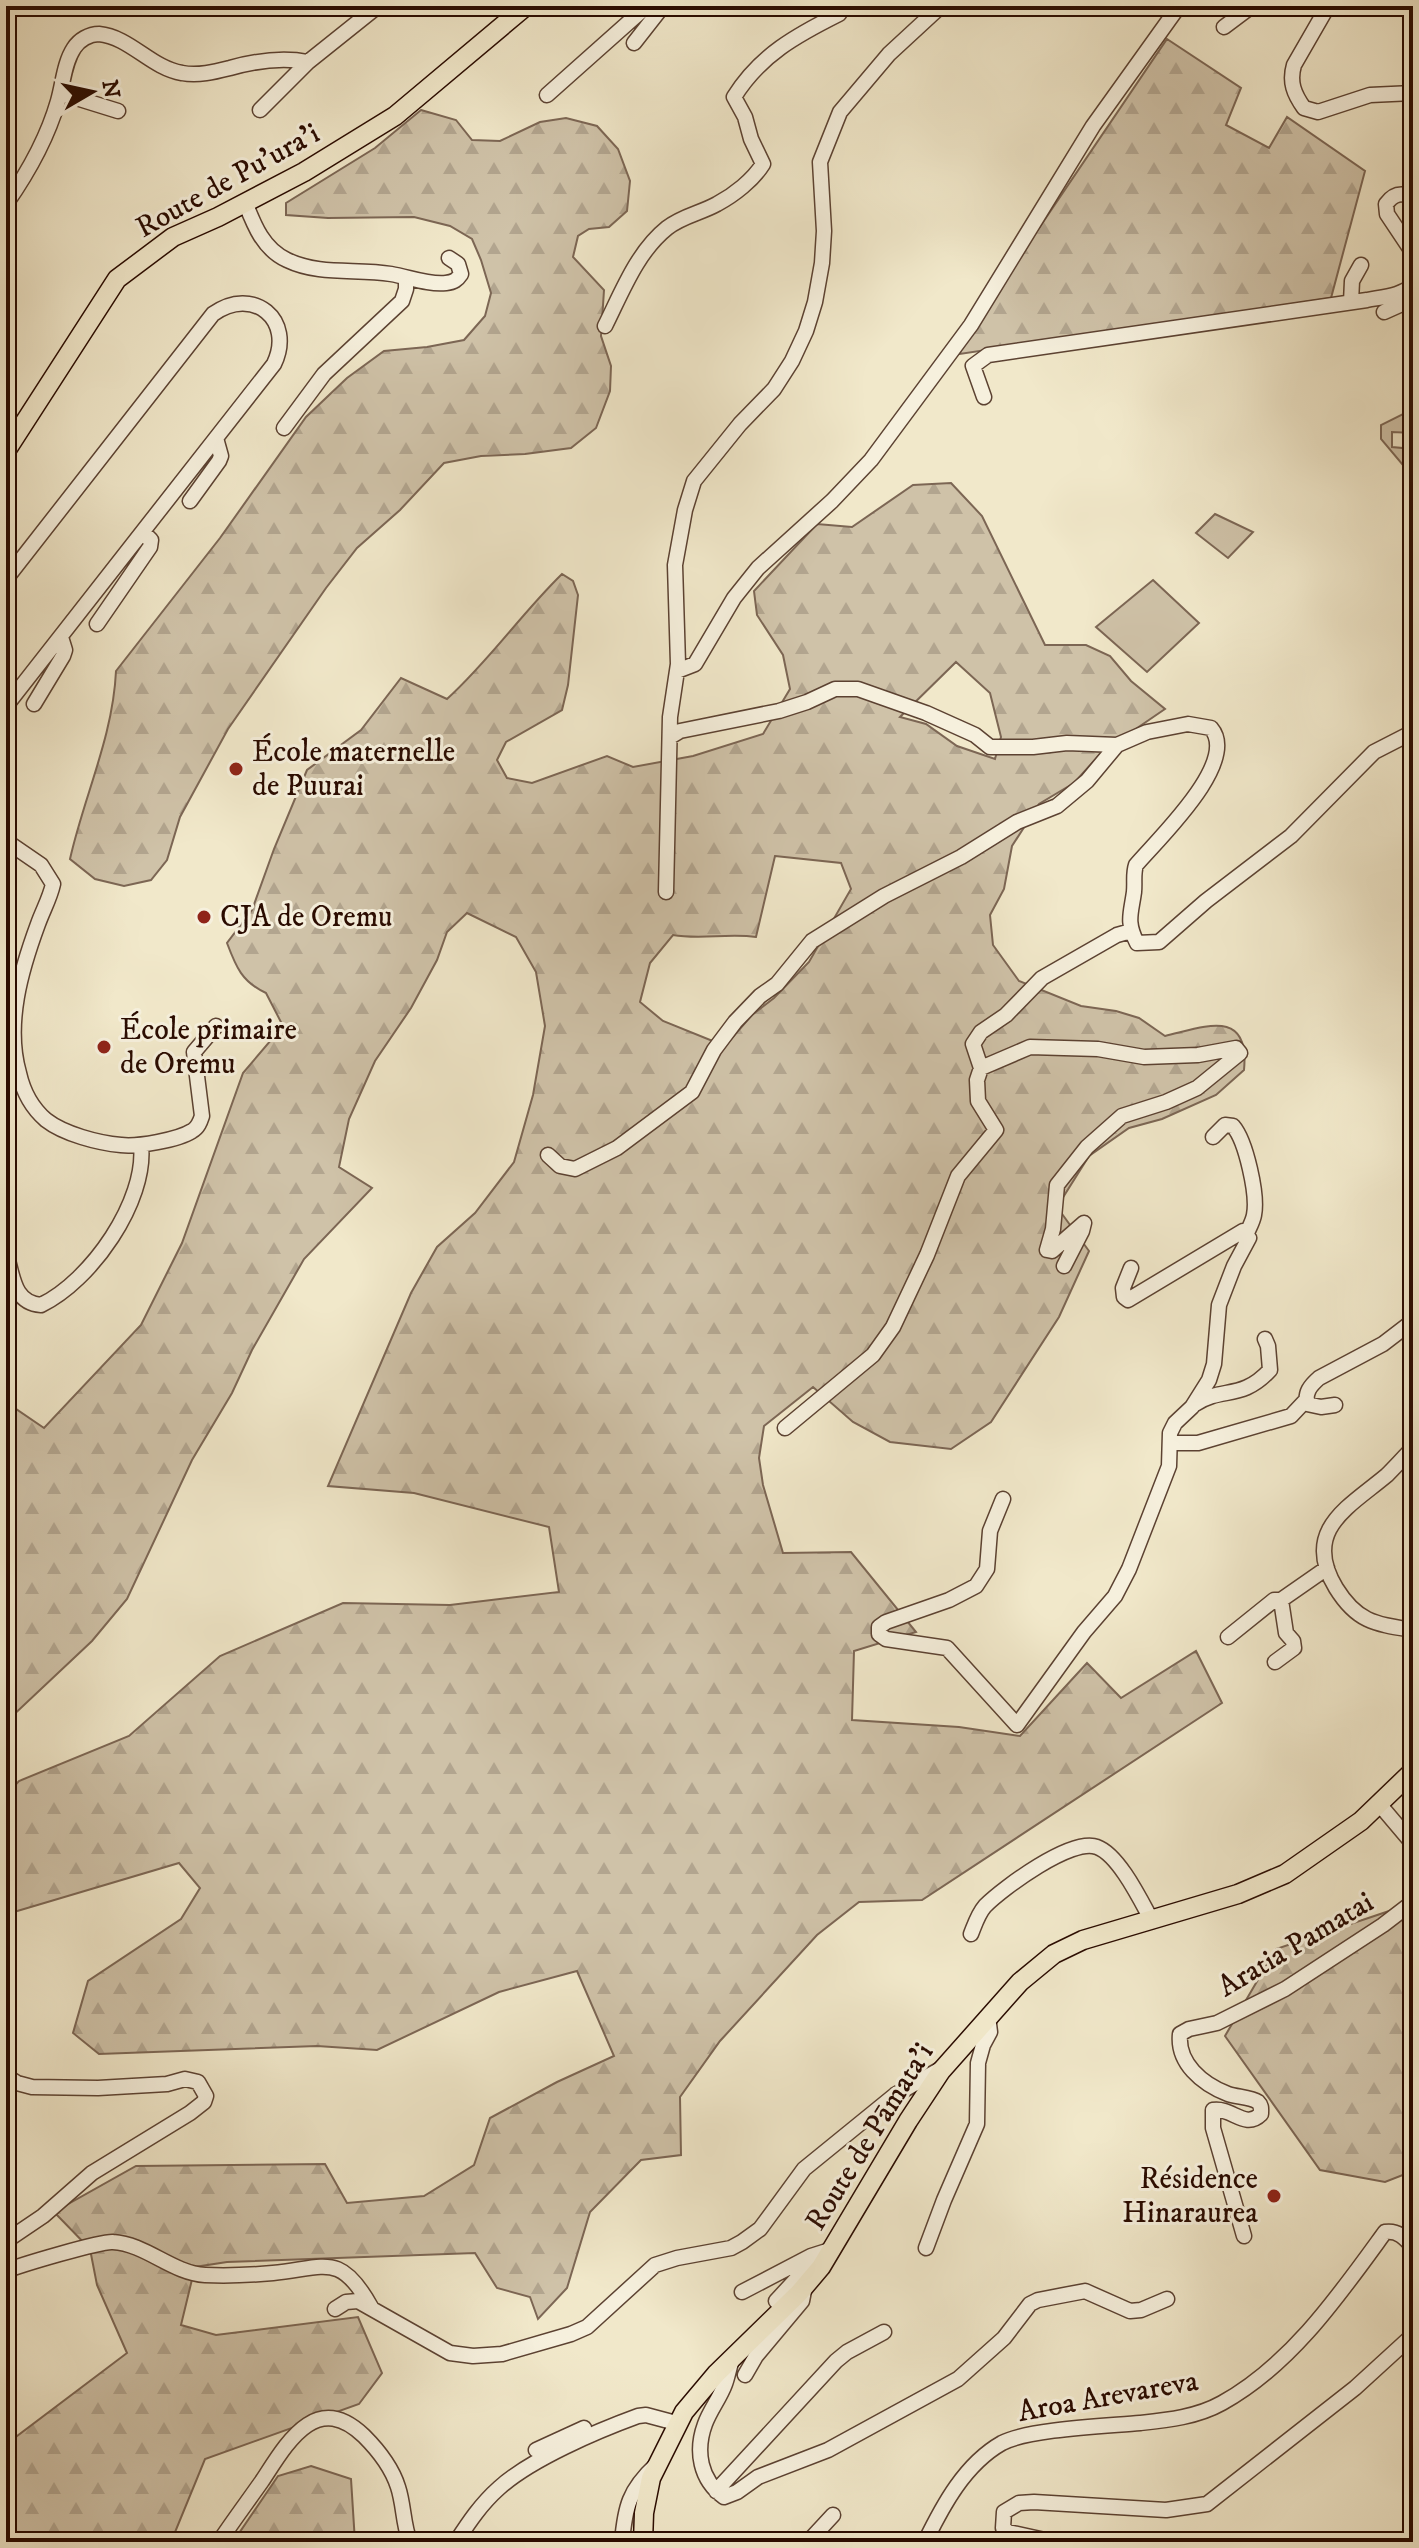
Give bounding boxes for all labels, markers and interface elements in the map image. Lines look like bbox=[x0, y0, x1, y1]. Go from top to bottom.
north arrow bbox=[52, 52, 132, 132]
text: N bbox=[96, 78, 125, 100]
street label: Route de Pu'ura'i bbox=[130, 115, 326, 247]
place label: École maternelle de Puurai bbox=[252, 733, 455, 805]
marker: École maternelle de Puurai bbox=[227, 760, 245, 778]
place label: CJA de Oremu bbox=[220, 899, 393, 936]
marker: CJA de Oremu bbox=[195, 908, 213, 926]
place label: École primaire de Oremu bbox=[120, 1011, 297, 1083]
marker: École primaire de Oremu bbox=[95, 1038, 113, 1056]
street label: Aratia Pamatai bbox=[1211, 1884, 1381, 2006]
street label: Route de Pāmata'i bbox=[798, 2036, 942, 2238]
place label: Résidence Hinaraurea bbox=[1122, 2161, 1258, 2232]
marker: Résidence Hinaraurea bbox=[1265, 2187, 1283, 2205]
street label: Aroa Arevareva bbox=[1015, 2363, 1201, 2431]

